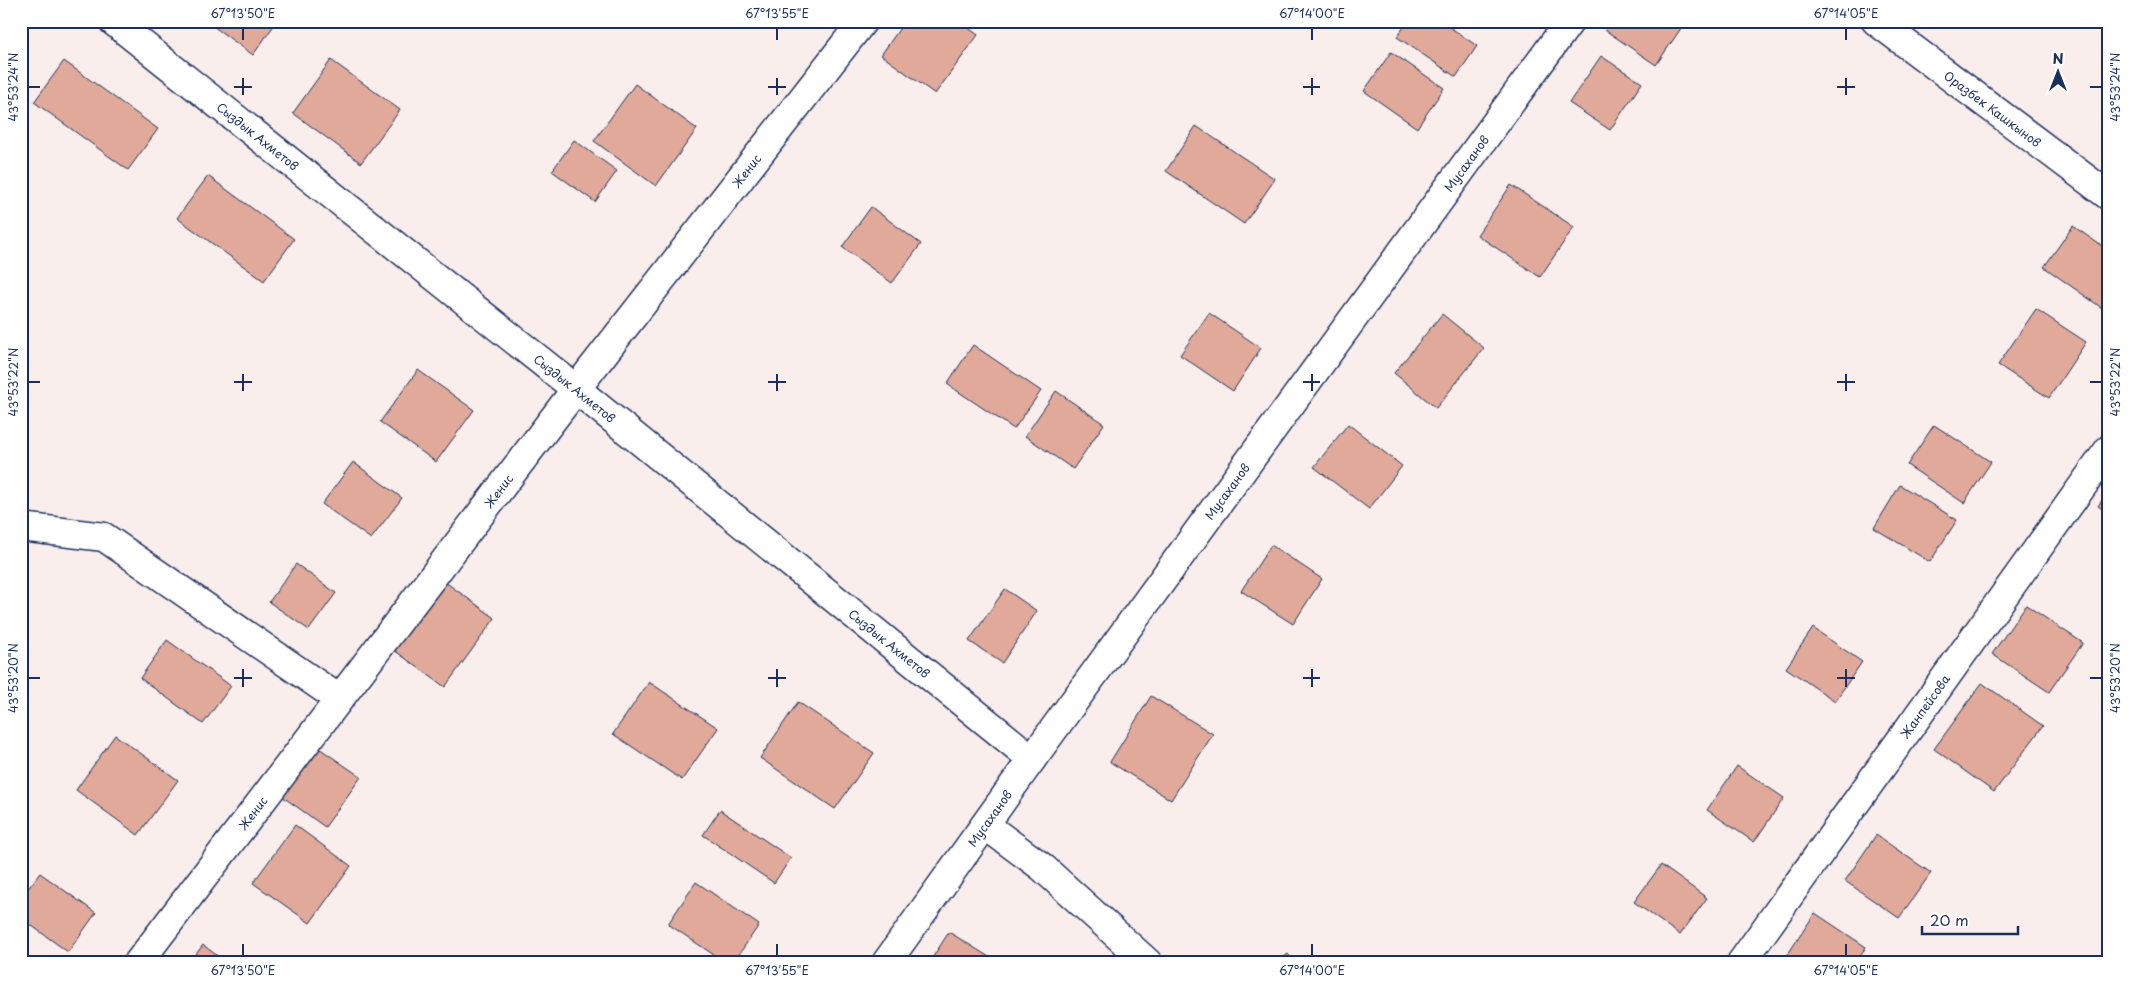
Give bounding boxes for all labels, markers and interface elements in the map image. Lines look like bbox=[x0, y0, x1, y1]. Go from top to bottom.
text: 67°13'50"E bbox=[211, 4, 275, 22]
text: 67°13'55"E bbox=[745, 4, 809, 22]
text: 67°14'00"E bbox=[1279, 4, 1345, 22]
text: 67°14'05"E bbox=[1814, 4, 1878, 22]
north arrow bbox=[2032, 48, 2082, 98]
text: N bbox=[2052, 48, 2064, 69]
text: 43°53'24"N bbox=[4, 53, 22, 121]
text: 43°53'24"N bbox=[2106, 53, 2124, 121]
street label: Оразбек Кашкынов bbox=[1940, 66, 2045, 151]
street label: Сыздык Ахметов bbox=[213, 98, 303, 174]
street label: Мусаханов bbox=[1439, 131, 1493, 195]
street label: Женис bbox=[728, 150, 765, 191]
text: 43°53'22"N bbox=[4, 348, 22, 416]
text: 43°53'22"N bbox=[2106, 348, 2124, 416]
street label: Сыздык Ахметов bbox=[530, 350, 620, 427]
street label: Мусаханов bbox=[1200, 459, 1254, 523]
street label: Женис bbox=[480, 470, 517, 511]
street label: Сыздык Ахметов bbox=[845, 605, 934, 682]
text: 43°53'20"N bbox=[4, 643, 22, 713]
text: 43°53'20"N bbox=[2106, 643, 2124, 713]
street label: Жанпейсова bbox=[1895, 670, 1954, 742]
street label: Мусаханов bbox=[963, 786, 1016, 850]
street label: Женис bbox=[234, 792, 272, 833]
scale bar bbox=[1922, 904, 2019, 936]
text: 20 m bbox=[1930, 908, 1969, 931]
text: 67°13'50"E bbox=[211, 961, 275, 979]
text: 67°13'55"E bbox=[745, 961, 809, 979]
text: 67°14'00"E bbox=[1279, 961, 1345, 979]
text: 67°14'05"E bbox=[1814, 961, 1878, 979]

